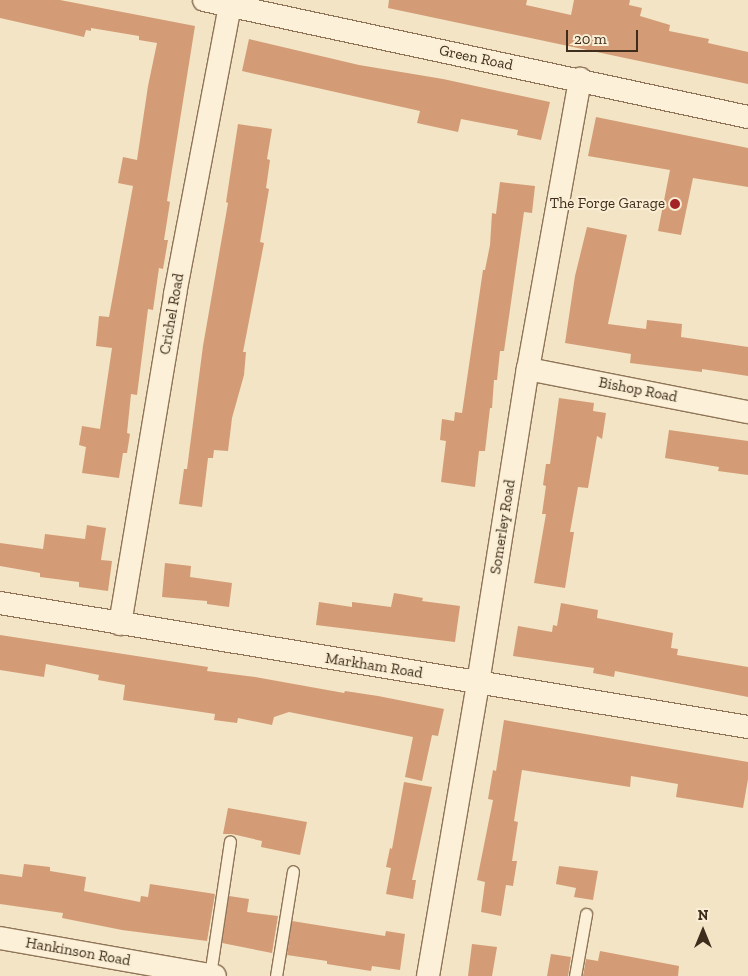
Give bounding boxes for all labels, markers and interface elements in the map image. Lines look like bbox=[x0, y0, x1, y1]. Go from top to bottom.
scale bar bbox=[568, 20, 640, 52]
text: 20 m bbox=[574, 30, 607, 48]
street label: Green Road bbox=[437, 41, 515, 75]
place label: The Forge Garage bbox=[550, 195, 665, 213]
marker: The Forge Garage bbox=[669, 198, 681, 210]
street label: Crichel Road bbox=[156, 272, 188, 356]
street label: Bishop Road bbox=[597, 374, 679, 406]
street label: Somerley Road bbox=[487, 478, 519, 576]
street label: Markham Road bbox=[324, 649, 424, 683]
north arrow bbox=[678, 906, 728, 956]
text: N bbox=[698, 907, 708, 924]
street label: Hankinson Road bbox=[24, 934, 132, 970]

